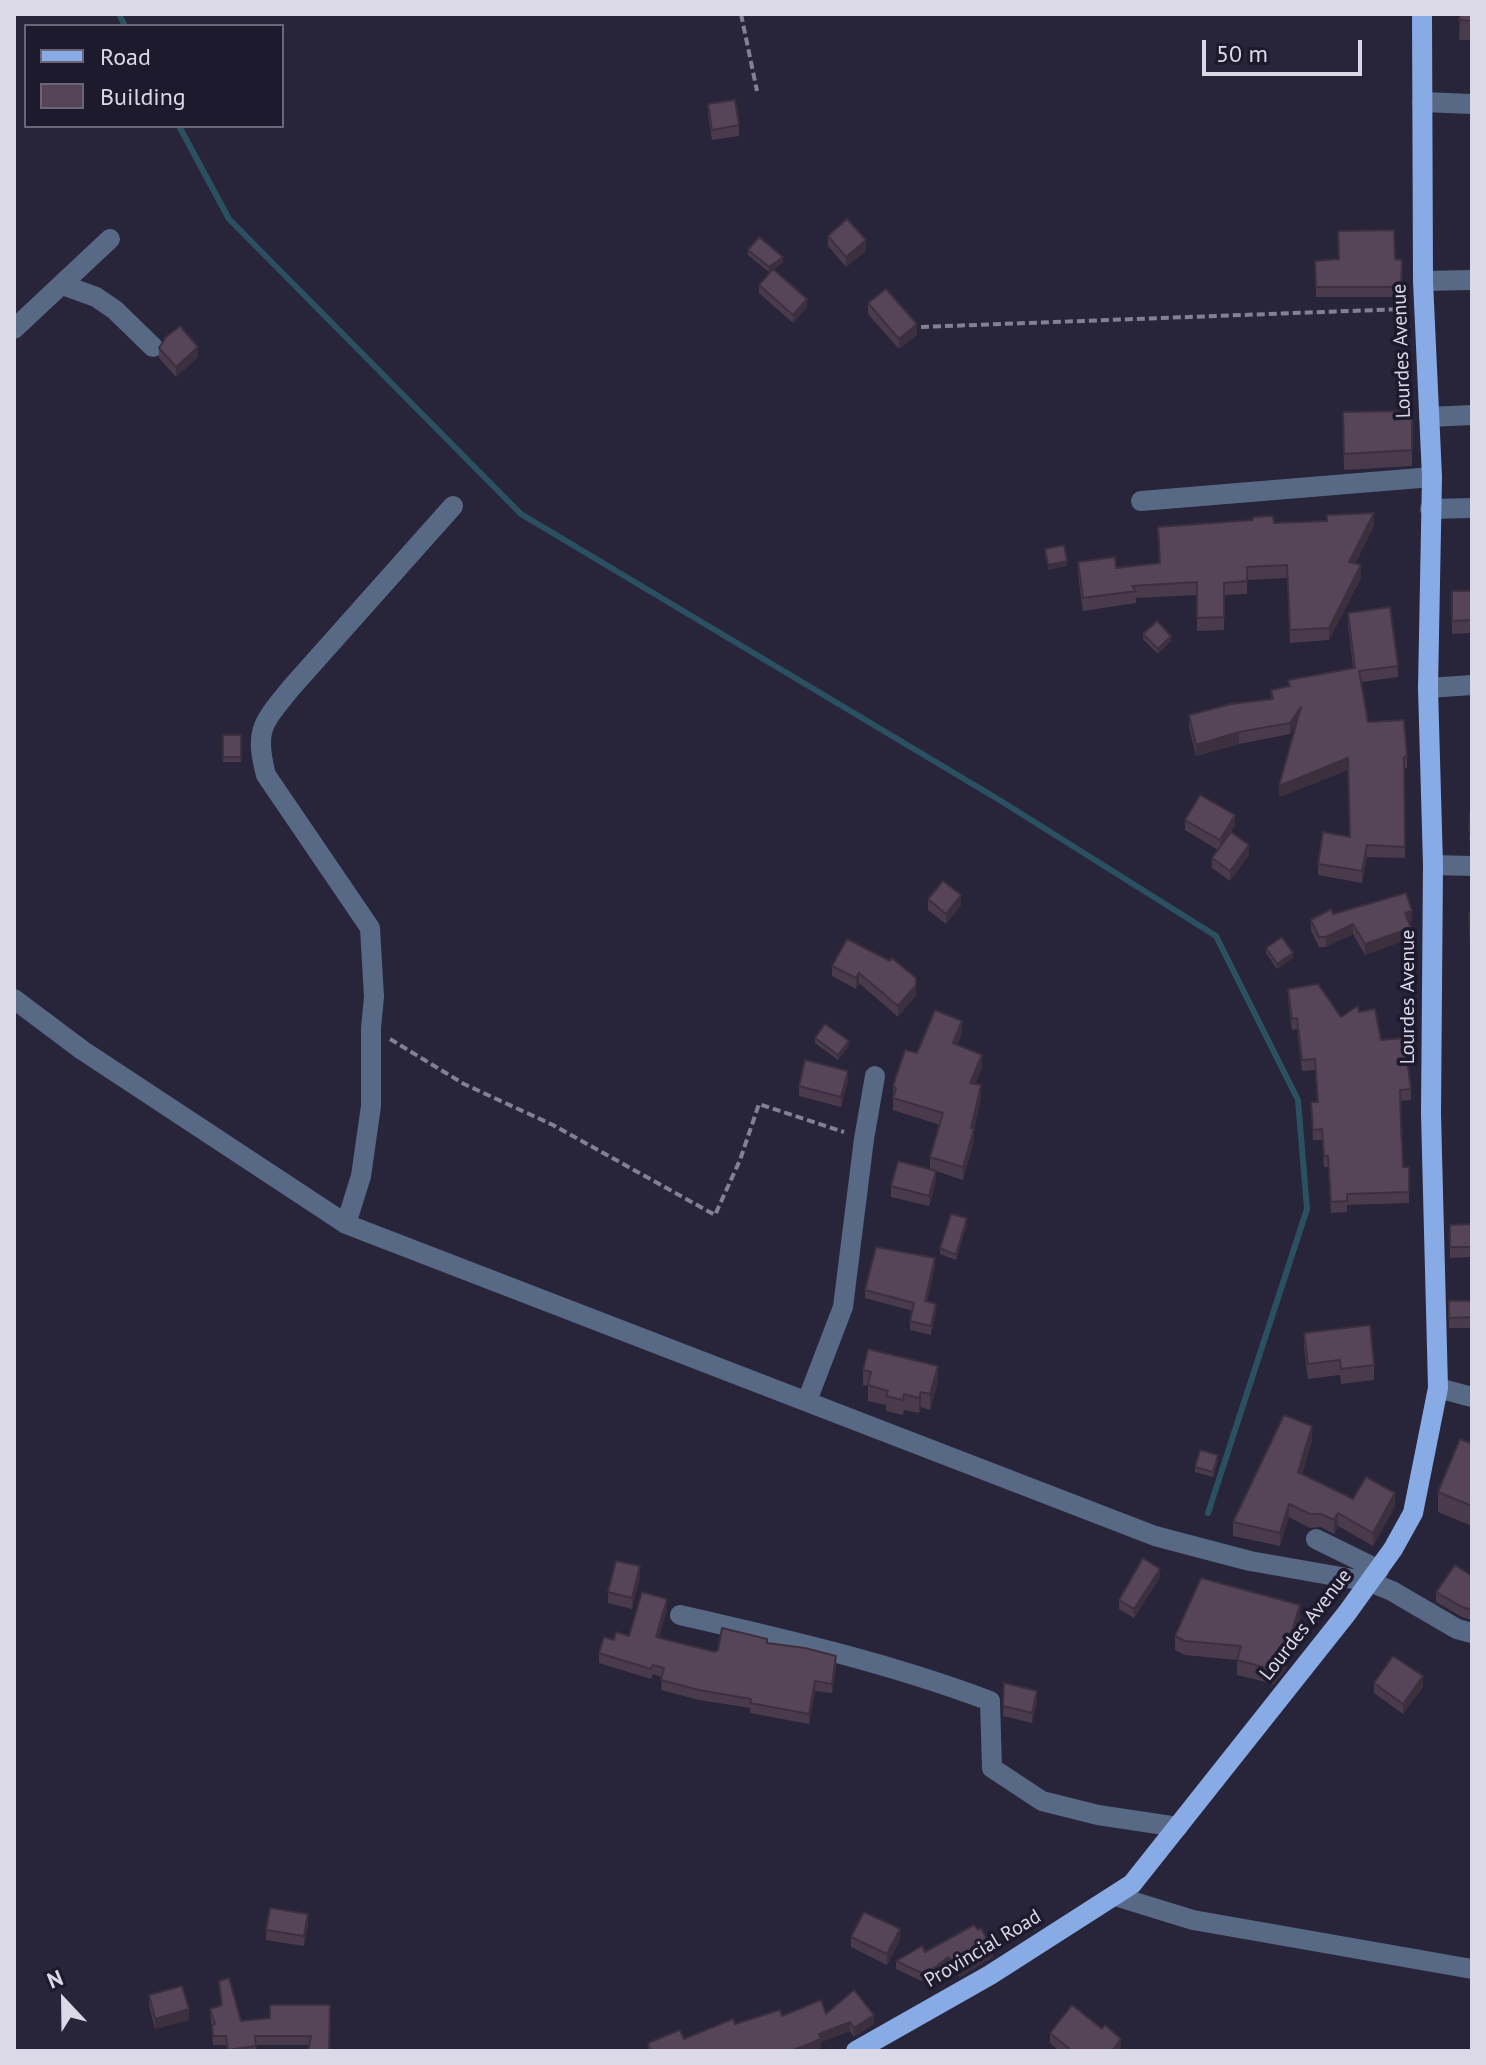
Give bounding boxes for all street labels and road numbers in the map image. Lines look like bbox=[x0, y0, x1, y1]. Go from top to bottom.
street label: Lourdes Avenue bbox=[1388, 283, 1416, 419]
street label: Lourdes Avenue bbox=[1396, 930, 1420, 1064]
street label: Lourdes Avenue bbox=[1255, 1565, 1357, 1685]
street label: Provincial Road bbox=[920, 1905, 1046, 1993]

